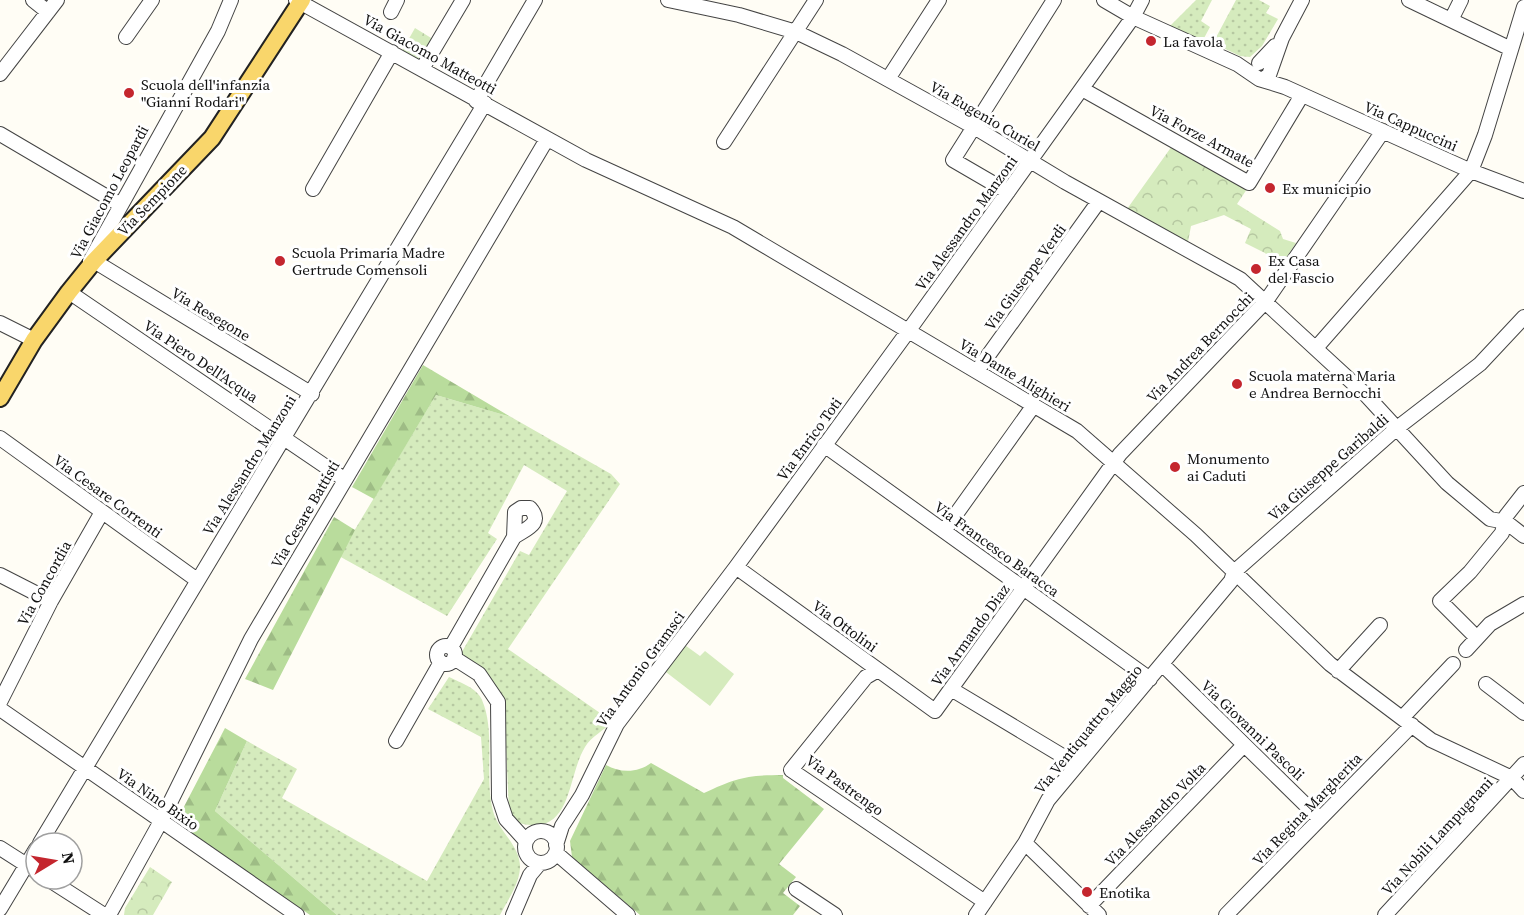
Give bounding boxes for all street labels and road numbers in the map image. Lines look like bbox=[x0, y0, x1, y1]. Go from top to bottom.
street label: Via Giacomo Matteotti bbox=[360, 9, 500, 99]
street label: Via Eugenio Curiel bbox=[926, 76, 1044, 156]
street label: Via Cappuccini bbox=[1361, 96, 1461, 156]
street label: Via Forze Armate bbox=[1146, 100, 1258, 173]
street label: Via Giacomo Leopardi bbox=[65, 121, 153, 263]
street label: Via Alessandro Manzoni bbox=[910, 151, 1022, 295]
street label: Via Sempione bbox=[112, 159, 192, 240]
street label: Via Giuseppe Verdi bbox=[979, 220, 1071, 334]
street label: Via Resegone bbox=[167, 282, 255, 346]
street label: Via Andrea Bernocchi bbox=[1142, 287, 1258, 407]
street label: Via Piero Dell'Acqua bbox=[139, 315, 263, 407]
street label: Via Dante Alighieri bbox=[955, 333, 1075, 417]
street label: Via Alessandro Manzoni bbox=[197, 391, 301, 539]
street label: Via Enrico Toti bbox=[772, 393, 846, 485]
street label: Via Giuseppe Garibaldi bbox=[1263, 409, 1393, 525]
street label: Via Cesare Correnti bbox=[49, 449, 167, 543]
street label: Via Cesare Battisti bbox=[266, 456, 344, 572]
street label: Via Francesco Baracca bbox=[930, 496, 1064, 602]
street label: Via Concordia bbox=[12, 536, 76, 629]
street label: Via Armando Diaz bbox=[926, 580, 1014, 690]
street label: Via Ottolini bbox=[808, 595, 882, 657]
street label: Via Antonio Gramsci bbox=[591, 607, 689, 731]
street label: Via Ventiquattro Maggio bbox=[1029, 660, 1147, 798]
street label: Via Giovanni Pascoli bbox=[1197, 675, 1309, 785]
street label: Via Regina Margherita bbox=[1247, 748, 1367, 870]
street label: Via Pastrengo bbox=[802, 749, 888, 821]
street label: Via Alessandro Volta bbox=[1100, 757, 1210, 871]
street label: Via Nino Bixio bbox=[113, 763, 203, 835]
street label: Via Nobili Lampugnani bbox=[1377, 772, 1497, 900]

